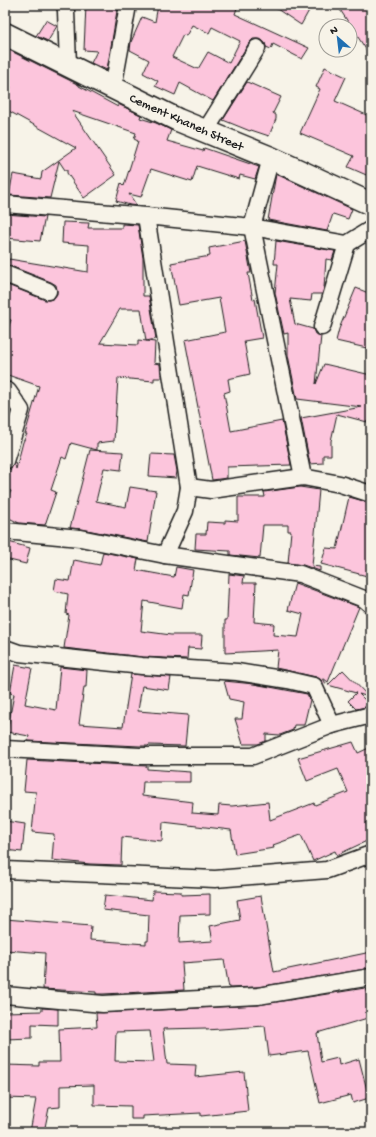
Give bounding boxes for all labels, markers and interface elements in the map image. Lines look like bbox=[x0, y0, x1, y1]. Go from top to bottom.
north arrow bbox=[318, 18, 358, 58]
text: N bbox=[328, 24, 340, 38]
street label: Cement Khaneh Street bbox=[127, 91, 247, 156]

